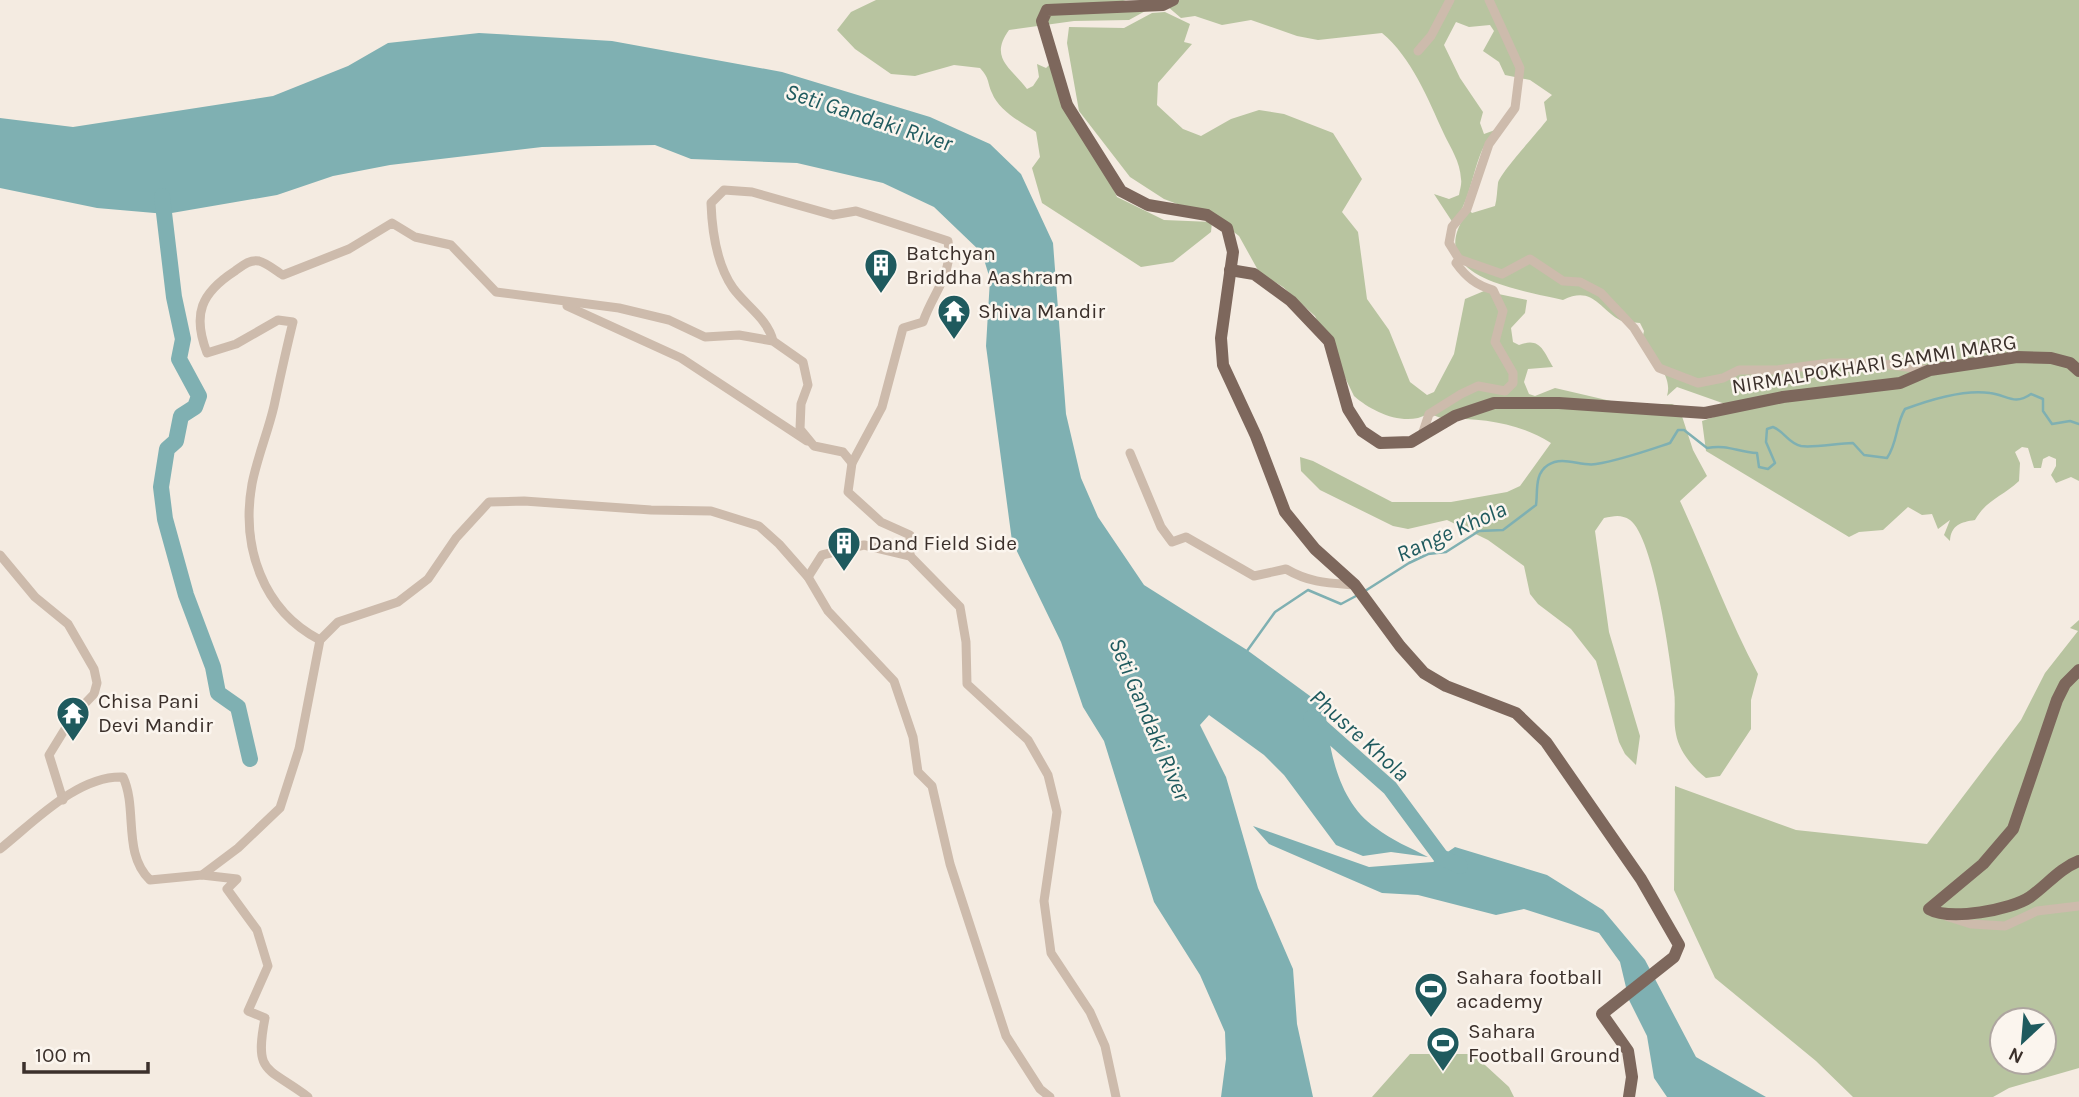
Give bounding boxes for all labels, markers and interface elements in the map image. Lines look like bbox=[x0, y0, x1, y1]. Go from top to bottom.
water label: Seti Gandaki River bbox=[782, 78, 957, 158]
place label: Batchyan Briddha Aashram bbox=[906, 241, 1073, 289]
building icon: Batchyan Briddha Aashram bbox=[862, 246, 900, 295]
temple icon: Shiva Mandir bbox=[935, 292, 973, 341]
place label: Shiva Mandir bbox=[978, 299, 1105, 323]
street label: NIRMALPOKHARI SAMMI MARG bbox=[1730, 330, 2018, 398]
water label: Range Khola bbox=[1392, 495, 1511, 568]
building icon: Dand Field Side bbox=[825, 524, 863, 573]
place label: Dand Field Side bbox=[868, 531, 1017, 555]
water label: Seti Gandaki River bbox=[1103, 634, 1196, 806]
water label: Phusre Khola bbox=[1304, 684, 1415, 787]
place label: Chisa Pani Devi Mandir bbox=[98, 689, 213, 737]
temple icon: Chisa Pani Devi Mandir bbox=[54, 694, 92, 743]
place label: Sahara football academy bbox=[1456, 965, 1602, 1013]
sports icon: Sahara football academy bbox=[1412, 970, 1450, 1019]
north arrow bbox=[1988, 1006, 2058, 1076]
place label: Sahara Football Ground bbox=[1468, 1019, 1620, 1067]
sports icon: Sahara Football Ground bbox=[1424, 1024, 1462, 1073]
scale bar bbox=[24, 1030, 149, 1074]
text: 100 m bbox=[35, 1043, 92, 1067]
text: N bbox=[2005, 1043, 2027, 1068]

